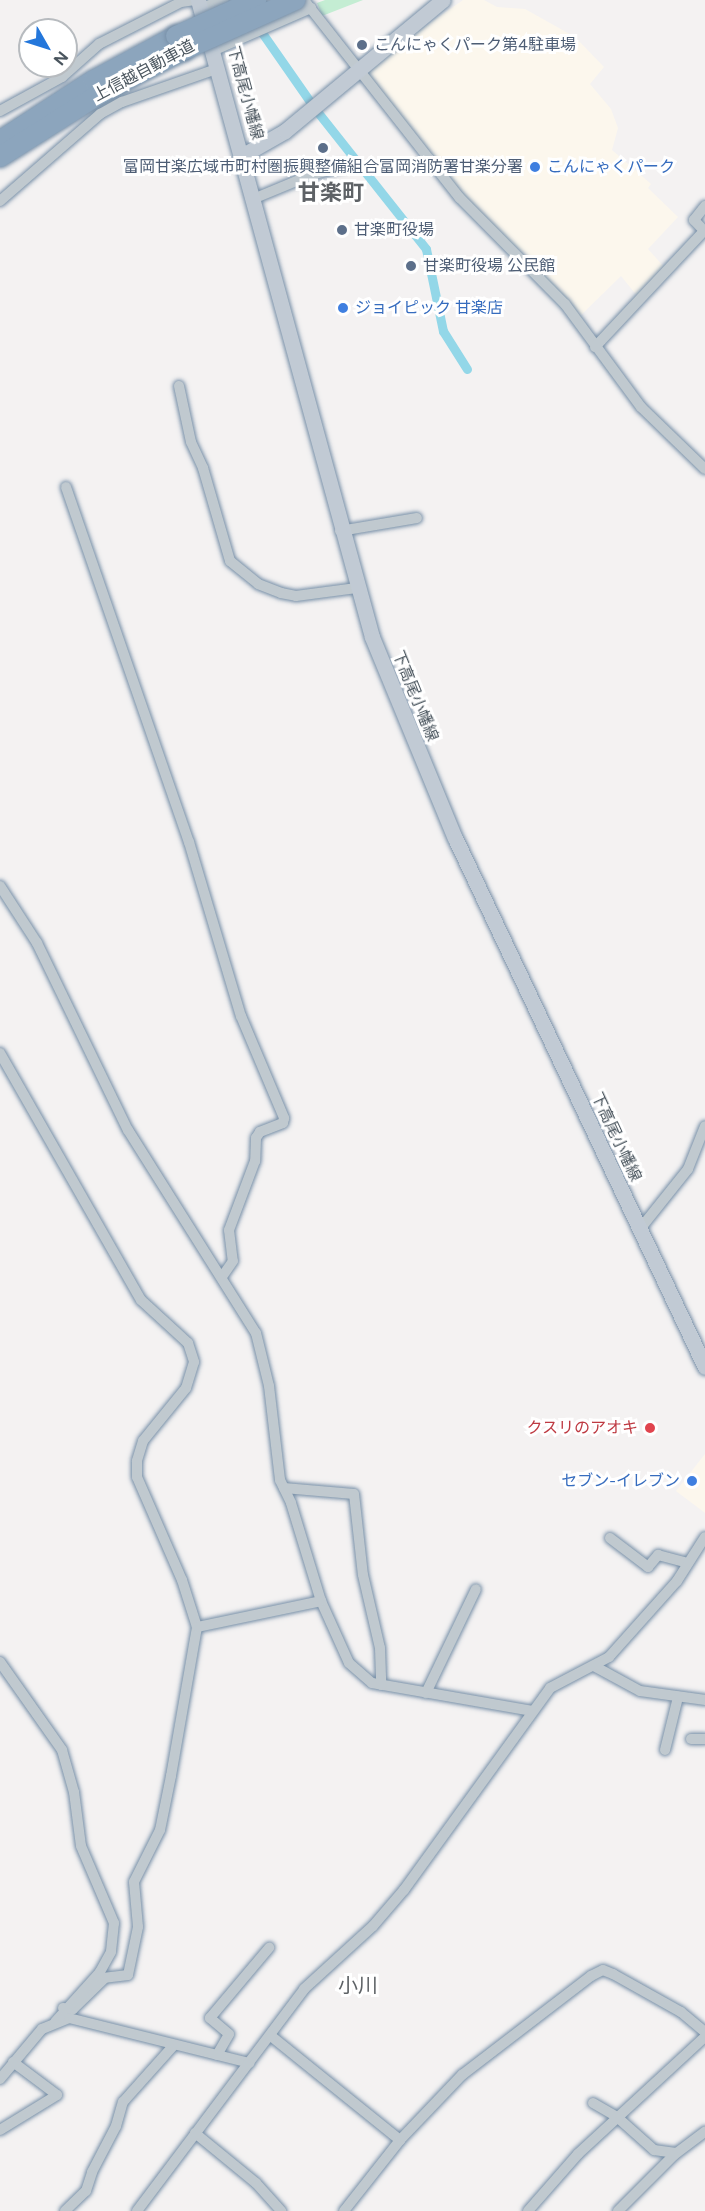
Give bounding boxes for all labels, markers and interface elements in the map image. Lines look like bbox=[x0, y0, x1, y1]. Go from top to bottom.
north arrow bbox=[18, 18, 78, 78]
place label: こんにゃくパーク第4駐車場 bbox=[374, 35, 576, 55]
street label: 上信越自動車道 bbox=[90, 36, 198, 106]
marker: こんにゃくパーク第4駐車場 bbox=[355, 38, 369, 52]
street label: 下高尾小幡線 bbox=[223, 44, 267, 142]
text: N bbox=[50, 48, 72, 69]
marker: 富岡甘楽広域市町村圏振興整備組合富岡消防署甘楽分署 bbox=[316, 141, 330, 155]
place label: 富岡甘楽広域市町村圏振興整備組合富岡消防署甘楽分署 bbox=[123, 157, 523, 177]
place label: こんにゃくパーク bbox=[547, 157, 675, 177]
marker: こんにゃくパーク bbox=[528, 160, 542, 174]
district label: 甘楽町 bbox=[298, 180, 364, 206]
place label: 甘楽町役場 bbox=[354, 220, 434, 240]
marker: 甘楽町役場 bbox=[335, 223, 349, 237]
place label: 甘楽町役場 公民館 bbox=[423, 256, 555, 276]
marker: 甘楽町役場 公民館 bbox=[404, 259, 418, 273]
place label: ジョイピック 甘楽店 bbox=[355, 298, 503, 318]
marker: ジョイピック 甘楽店 bbox=[336, 301, 350, 315]
street label: 下高尾小幡線 bbox=[388, 648, 442, 744]
street label: 下高尾小幡線 bbox=[587, 1089, 645, 1185]
place label: クスリのアオキ bbox=[526, 1418, 638, 1438]
marker: クスリのアオキ bbox=[643, 1421, 657, 1435]
place label: セブン-イレブン bbox=[561, 1471, 680, 1491]
marker: セブン-イレブン bbox=[685, 1474, 699, 1488]
district label: 小川 bbox=[338, 1973, 378, 1997]

